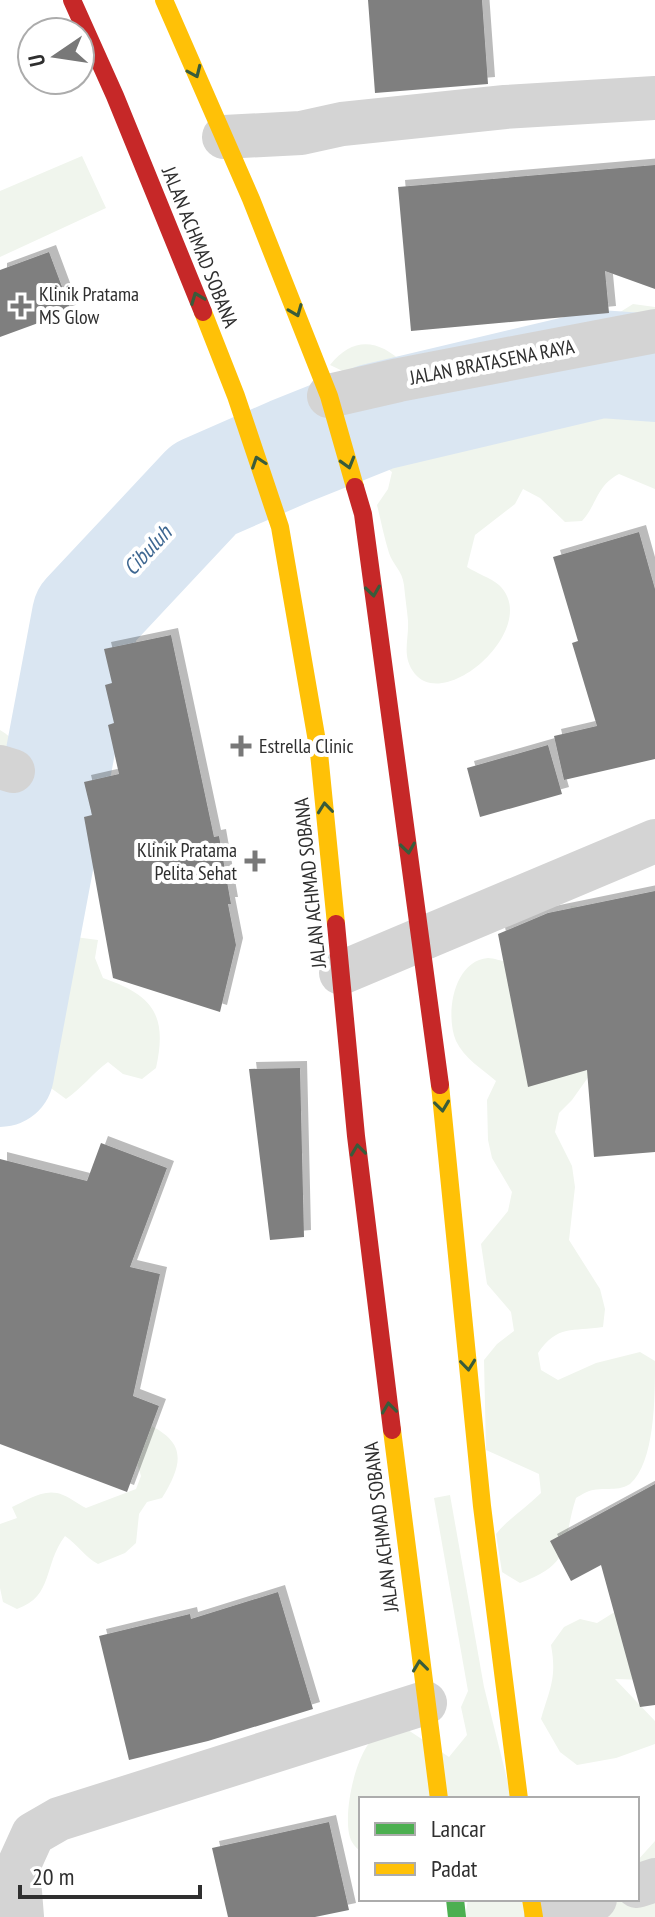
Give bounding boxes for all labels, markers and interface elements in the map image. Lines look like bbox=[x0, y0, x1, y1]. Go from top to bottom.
north arrow bbox=[16, 16, 96, 96]
text: U bbox=[22, 52, 51, 69]
one-way arrow bbox=[186, 63, 202, 78]
street label: JALAN ACHMAD SOBANA bbox=[156, 162, 244, 332]
place label: Klinik Pratama MS Glow bbox=[39, 281, 139, 330]
one-way arrow bbox=[190, 292, 207, 306]
marker: Klinik Pratama MS Glow bbox=[10, 295, 32, 317]
one-way arrow bbox=[286, 303, 303, 317]
street label: JALAN BRATASENA RAYA bbox=[406, 333, 577, 391]
one-way arrow bbox=[252, 456, 268, 470]
one-way arrow bbox=[339, 456, 356, 470]
water label: Cibuluh bbox=[117, 518, 178, 581]
one-way arrow bbox=[364, 584, 381, 598]
place label: Estrella Clinic bbox=[259, 733, 354, 759]
marker: Estrella Clinic bbox=[230, 735, 252, 757]
street label: JALAN ACHMAD SOBANA bbox=[288, 796, 332, 970]
one-way arrow bbox=[316, 801, 333, 814]
place label: Klinik Pratama Pelita Sehat bbox=[137, 837, 237, 886]
one-way arrow bbox=[399, 842, 416, 855]
marker: Klinik Pratama Pelita Sehat bbox=[244, 850, 266, 872]
one-way arrow bbox=[434, 1100, 451, 1113]
one-way arrow bbox=[349, 1143, 366, 1156]
one-way arrow bbox=[460, 1359, 477, 1372]
one-way arrow bbox=[381, 1401, 398, 1415]
street label: JALAN ACHMAD SOBANA bbox=[358, 1440, 404, 1615]
one-way arrow bbox=[412, 1659, 429, 1672]
legend bbox=[359, 1797, 639, 1901]
text: Lancar bbox=[431, 1813, 486, 1844]
scale bar bbox=[20, 1849, 200, 1899]
text: Padat bbox=[431, 1853, 478, 1884]
text: 20 m bbox=[32, 1861, 74, 1892]

